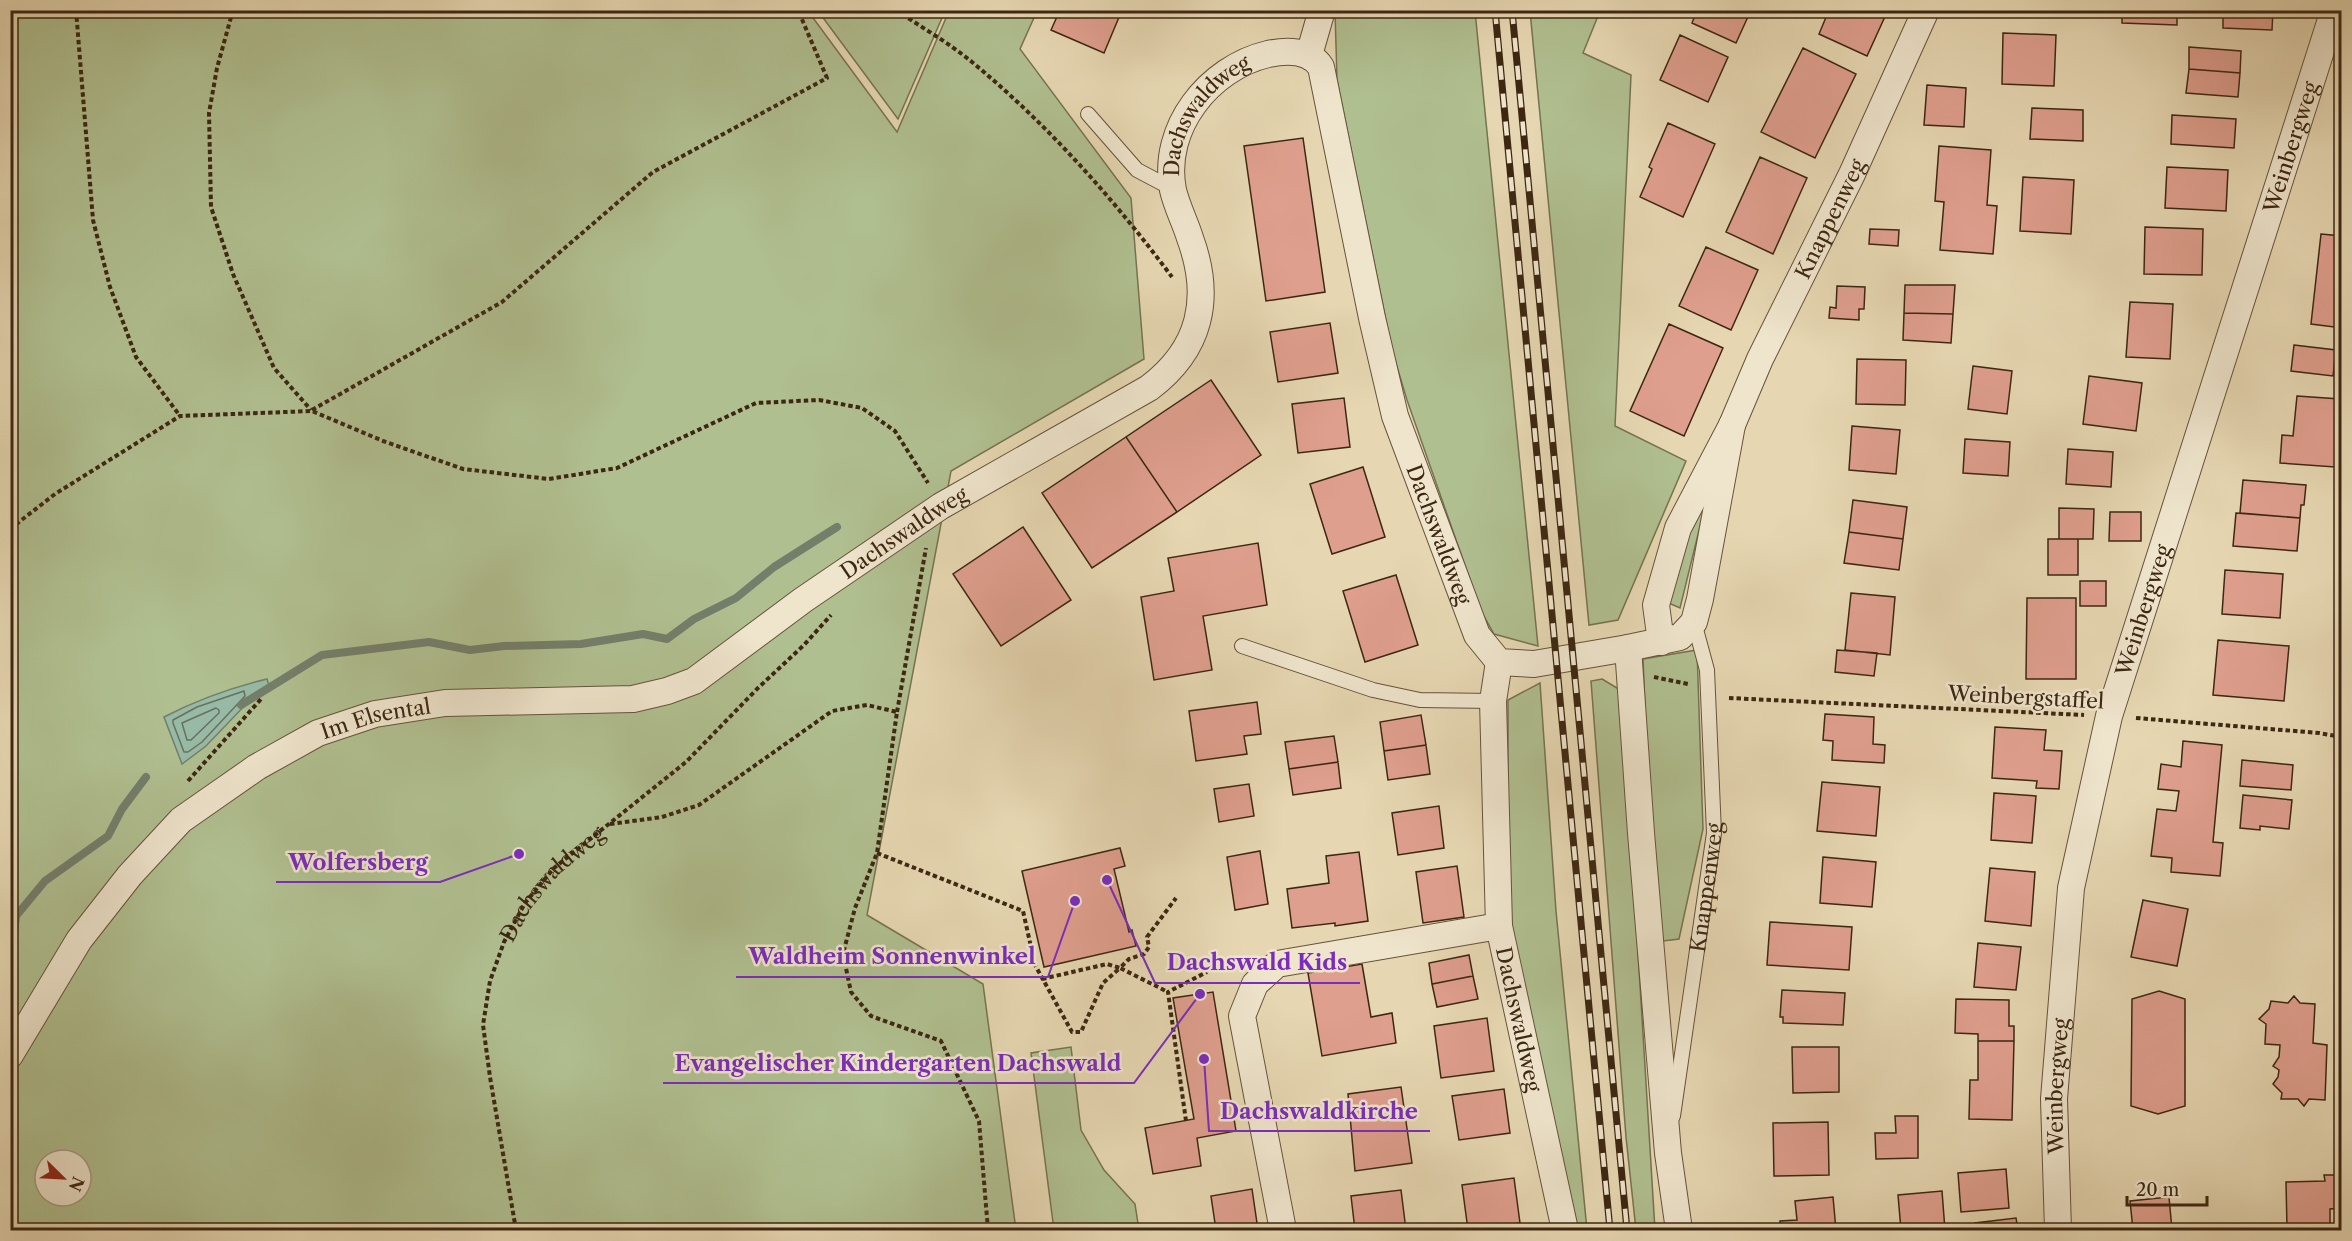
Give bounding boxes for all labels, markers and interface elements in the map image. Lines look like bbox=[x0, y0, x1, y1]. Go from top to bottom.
street label: Dachswaldweg bbox=[1158, 49, 1254, 177]
street label: Weinbergweg bbox=[2257, 77, 2323, 217]
street label: Knappenweg bbox=[1789, 154, 1870, 283]
street label: Dachswaldweg bbox=[1402, 461, 1477, 609]
street label: Dachswaldweg bbox=[835, 481, 972, 584]
street label: Weinbergweg bbox=[2110, 540, 2176, 680]
street label: Weinbergstaffel bbox=[1946, 680, 2105, 714]
street label: Im Elsental bbox=[317, 693, 432, 744]
street label: Dachswaldweg bbox=[494, 820, 610, 946]
street label: Knappenweg bbox=[1684, 821, 1727, 954]
callout: Wolfersberg bbox=[276, 842, 440, 882]
text: Wolfersberg bbox=[287, 849, 429, 876]
callout: Waldheim Sonnenwinkel bbox=[736, 937, 1048, 977]
text: Waldheim Sonnenwinkel bbox=[747, 943, 1036, 970]
callout: Dachswald Kids bbox=[1155, 943, 1360, 983]
street label: Dachswaldweg bbox=[1491, 944, 1547, 1095]
text: Dachswald Kids bbox=[1167, 949, 1347, 976]
street label: Weinbergweg bbox=[2041, 1016, 2073, 1156]
callout: Evangelischer Kindergarten Dachswald bbox=[663, 1043, 1134, 1083]
text: Evangelischer Kindergarten Dachswald bbox=[675, 1050, 1122, 1077]
callout: Dachswaldkirche bbox=[1209, 1091, 1430, 1131]
text: Dachswaldkirche bbox=[1220, 1098, 1418, 1125]
north arrow bbox=[33, 1148, 93, 1208]
scale bar bbox=[2127, 1169, 2206, 1207]
text: N bbox=[65, 1174, 89, 1195]
text: 20 m bbox=[2136, 1179, 2180, 1201]

